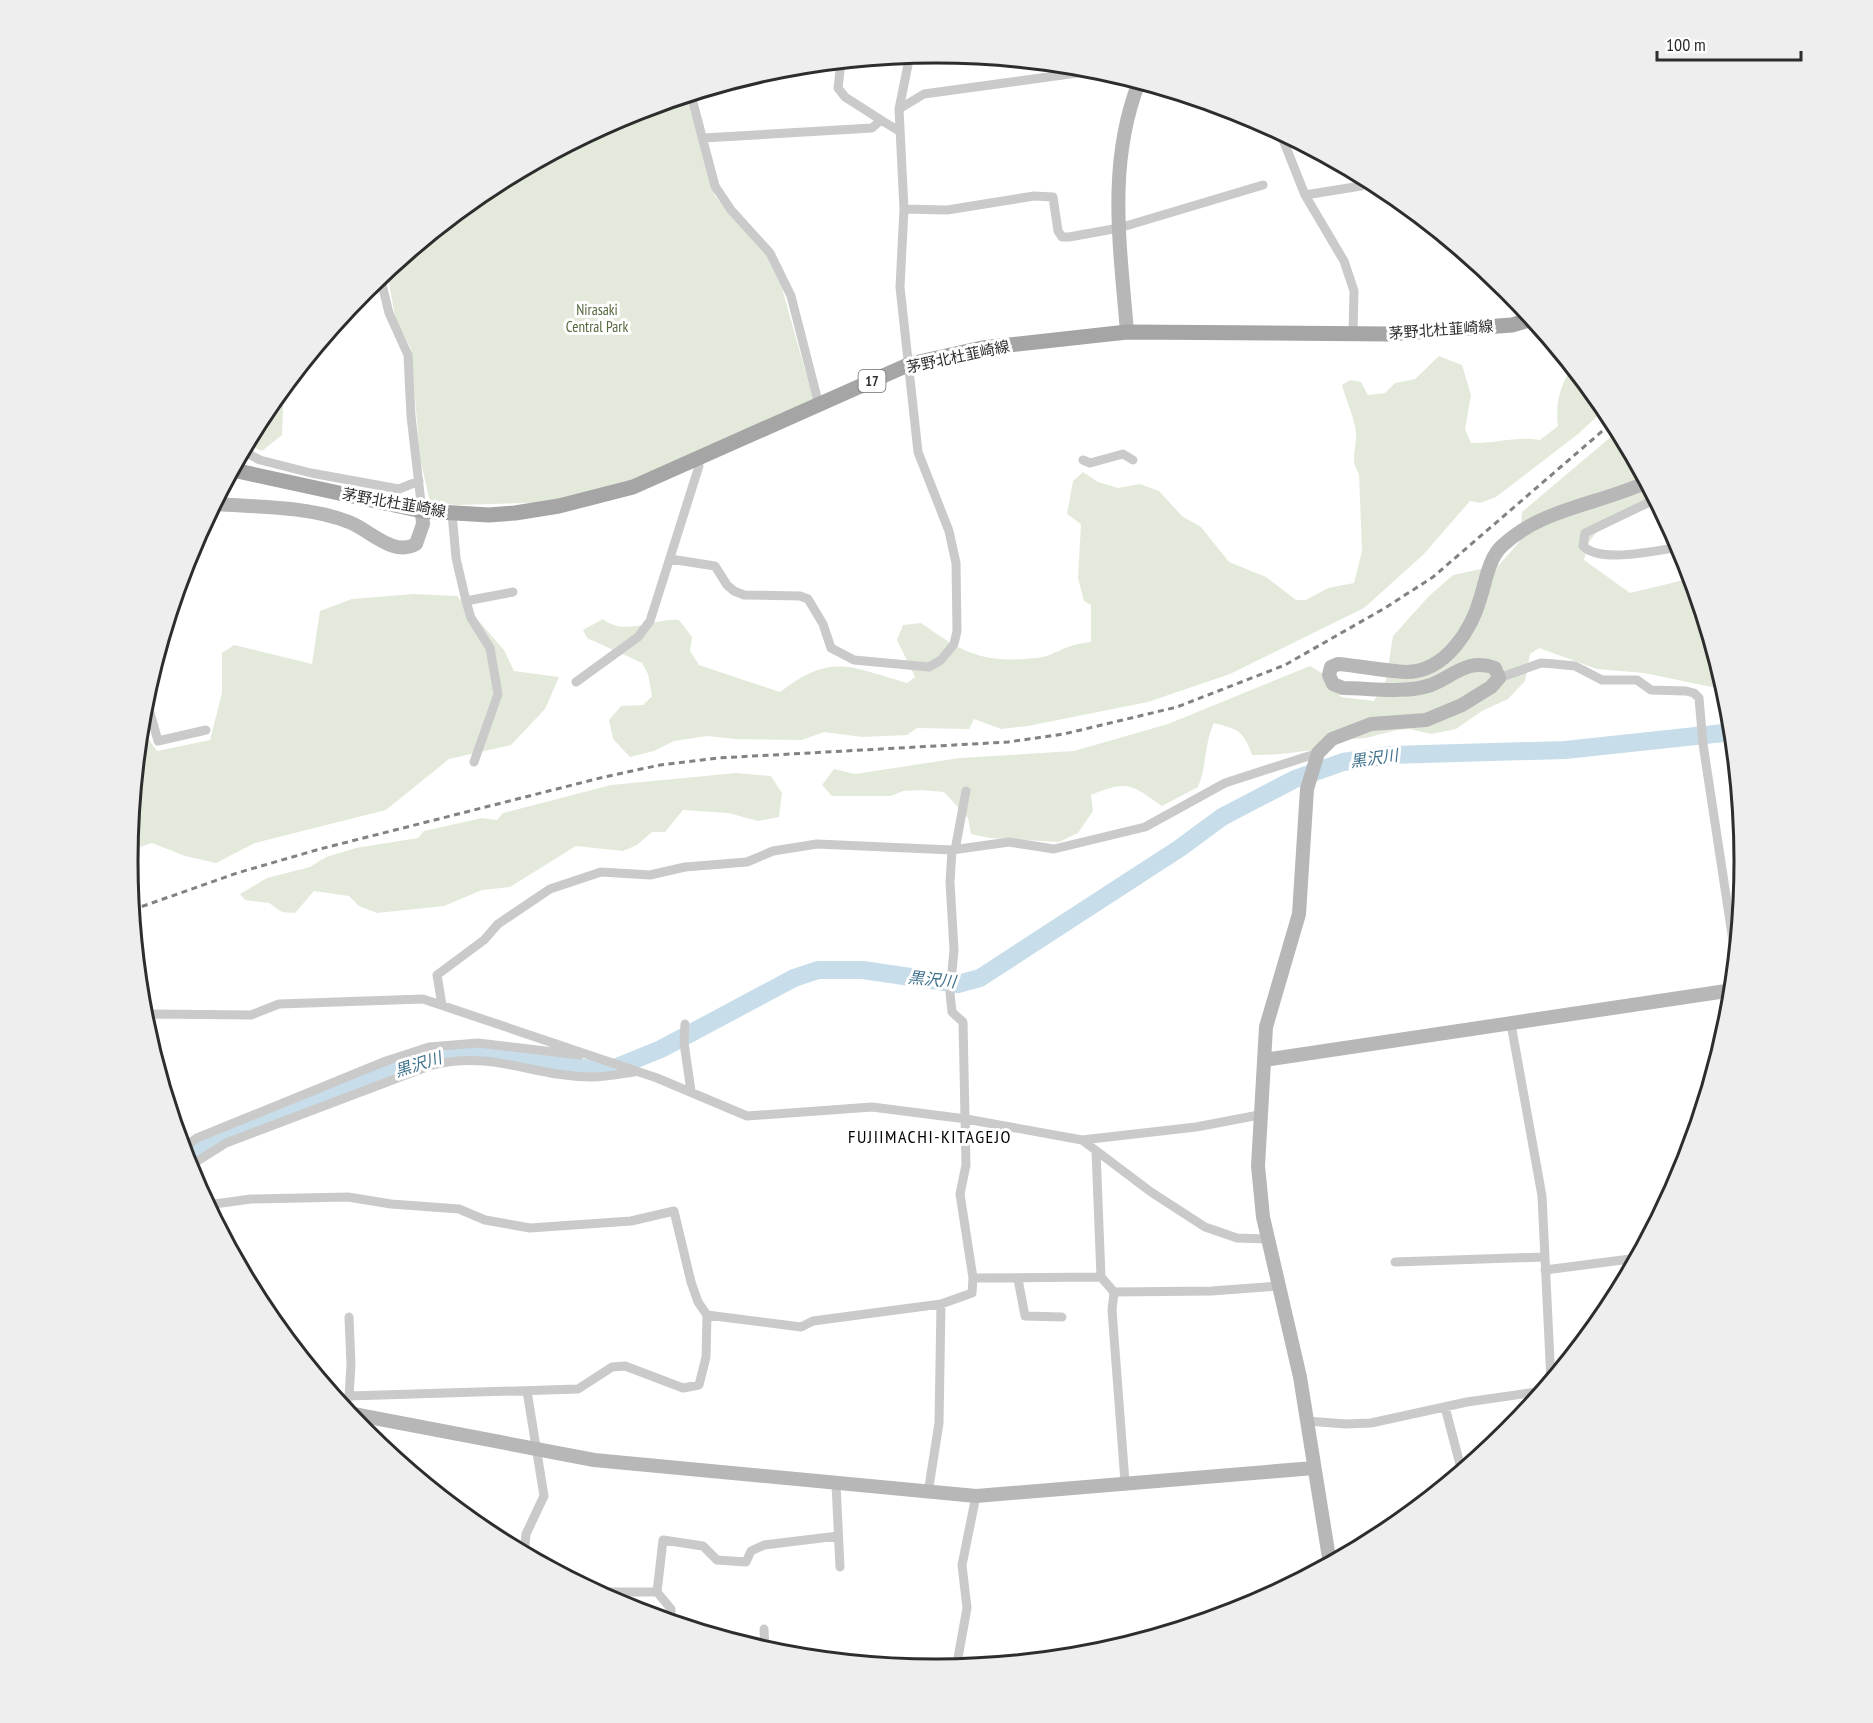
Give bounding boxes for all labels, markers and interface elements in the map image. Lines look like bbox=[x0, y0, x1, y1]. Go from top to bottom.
scale bar bbox=[1657, 24, 1801, 62]
text: 100 m bbox=[1666, 33, 1706, 56]
park label: Nirasaki Central Park bbox=[566, 300, 628, 336]
street label: 茅野北杜韮崎線 bbox=[1388, 316, 1494, 343]
street label: 茅野北杜韮崎線 bbox=[905, 336, 1011, 377]
road number: 17 bbox=[858, 370, 886, 392]
street label: 茅野北杜韮崎線 bbox=[341, 484, 447, 521]
water label: 黒沢川 bbox=[1349, 744, 1401, 771]
water label: 黒沢川 bbox=[907, 967, 959, 992]
water label: 黒沢川 bbox=[392, 1046, 446, 1081]
district label: FUJIIMACHI-KITAGEJO bbox=[848, 1125, 1012, 1148]

